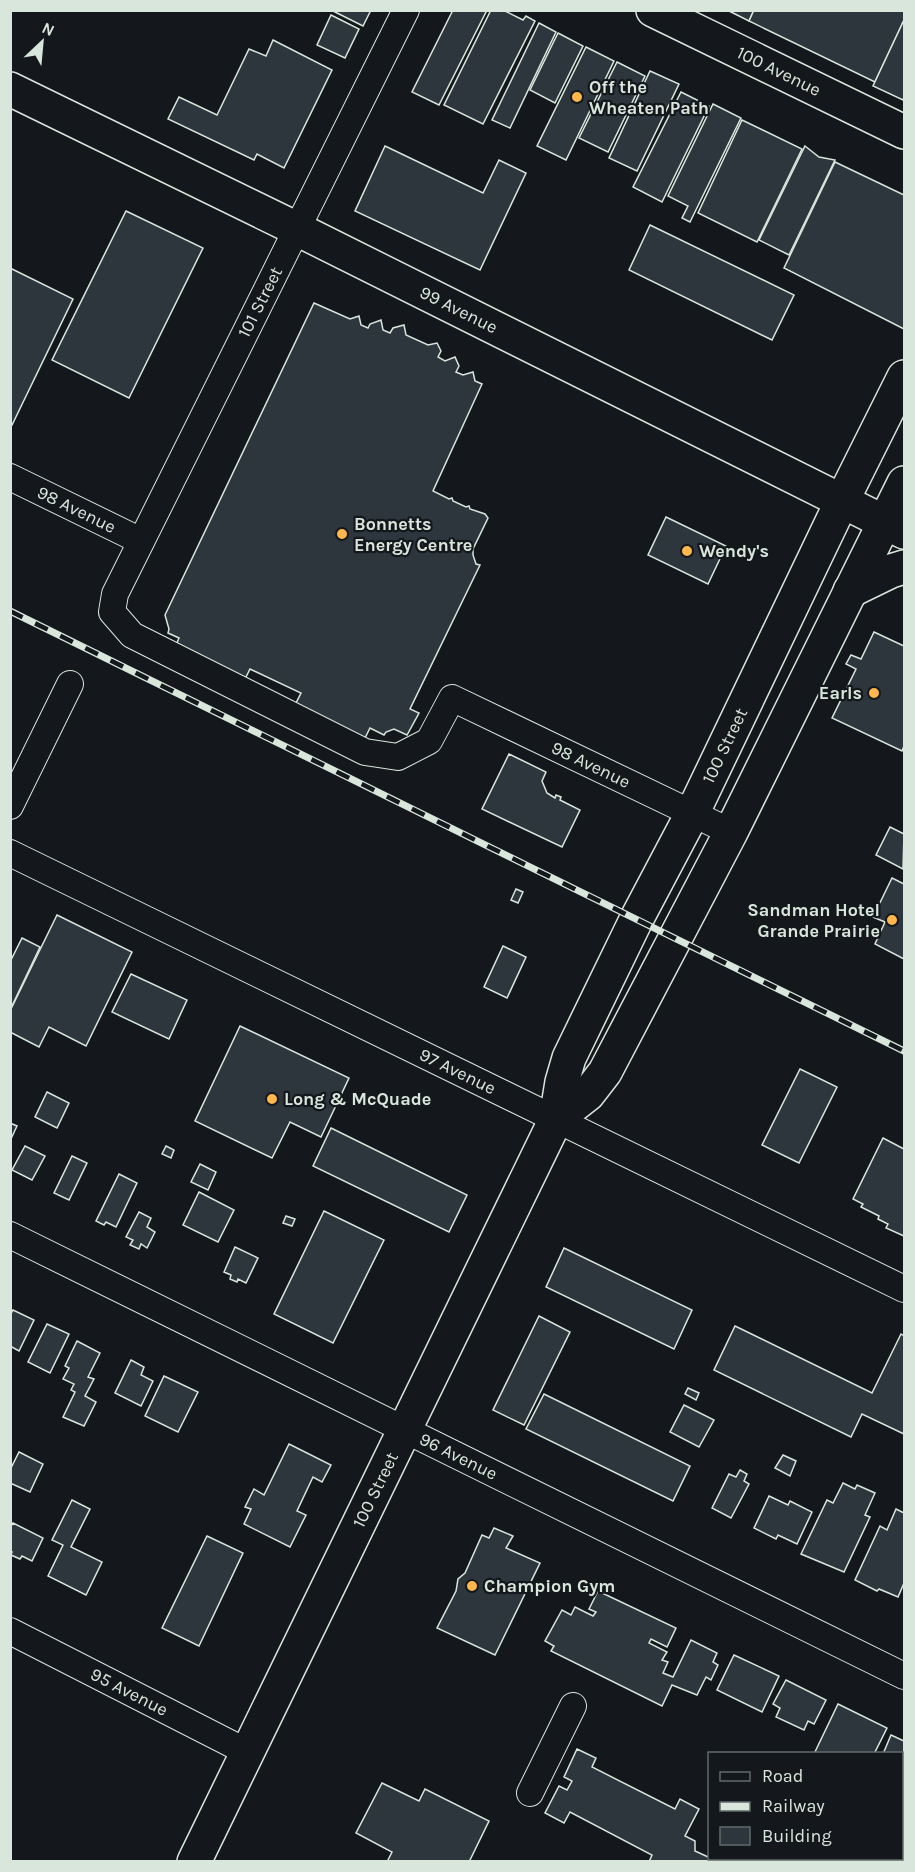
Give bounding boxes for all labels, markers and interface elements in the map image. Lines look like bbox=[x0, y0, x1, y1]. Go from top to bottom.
north arrow bbox=[12, 12, 72, 72]
text: N bbox=[39, 18, 58, 40]
street label: 100 Avenue bbox=[733, 41, 825, 101]
place label: Off the Wheaten Path bbox=[589, 76, 709, 119]
marker: Off the Wheaten Path bbox=[570, 90, 584, 104]
street label: 101 Street bbox=[233, 263, 287, 341]
street label: 99 Avenue bbox=[416, 281, 501, 338]
street label: 98 Avenue bbox=[33, 481, 120, 538]
place label: Bonnetts Energy Centre bbox=[354, 513, 472, 556]
marker: Bonnetts Energy Centre bbox=[335, 527, 349, 541]
place label: Wendy's bbox=[699, 540, 769, 562]
marker: Wendy's bbox=[680, 544, 694, 558]
place label: Earls bbox=[819, 682, 862, 704]
marker: Earls bbox=[867, 686, 881, 700]
street label: 100 Street bbox=[697, 704, 752, 787]
street label: 98 Avenue bbox=[548, 736, 634, 793]
place label: Sandman Hotel Grande Prairie bbox=[747, 899, 880, 942]
marker: Sandman Hotel Grande Prairie bbox=[885, 913, 899, 927]
street label: 97 Avenue bbox=[416, 1043, 499, 1099]
place label: Long & McQuade bbox=[284, 1088, 431, 1110]
marker: Long & McQuade bbox=[265, 1092, 279, 1106]
street label: 96 Avenue bbox=[416, 1428, 501, 1485]
street label: 100 Street bbox=[348, 1448, 403, 1531]
place label: Champion Gym bbox=[484, 1575, 615, 1597]
marker: Champion Gym bbox=[465, 1579, 479, 1593]
street label: 95 Avenue bbox=[87, 1663, 172, 1721]
legend bbox=[708, 1752, 903, 1860]
text: Road bbox=[762, 1765, 803, 1787]
text: Railway bbox=[762, 1795, 825, 1817]
text: Building bbox=[762, 1825, 832, 1847]

